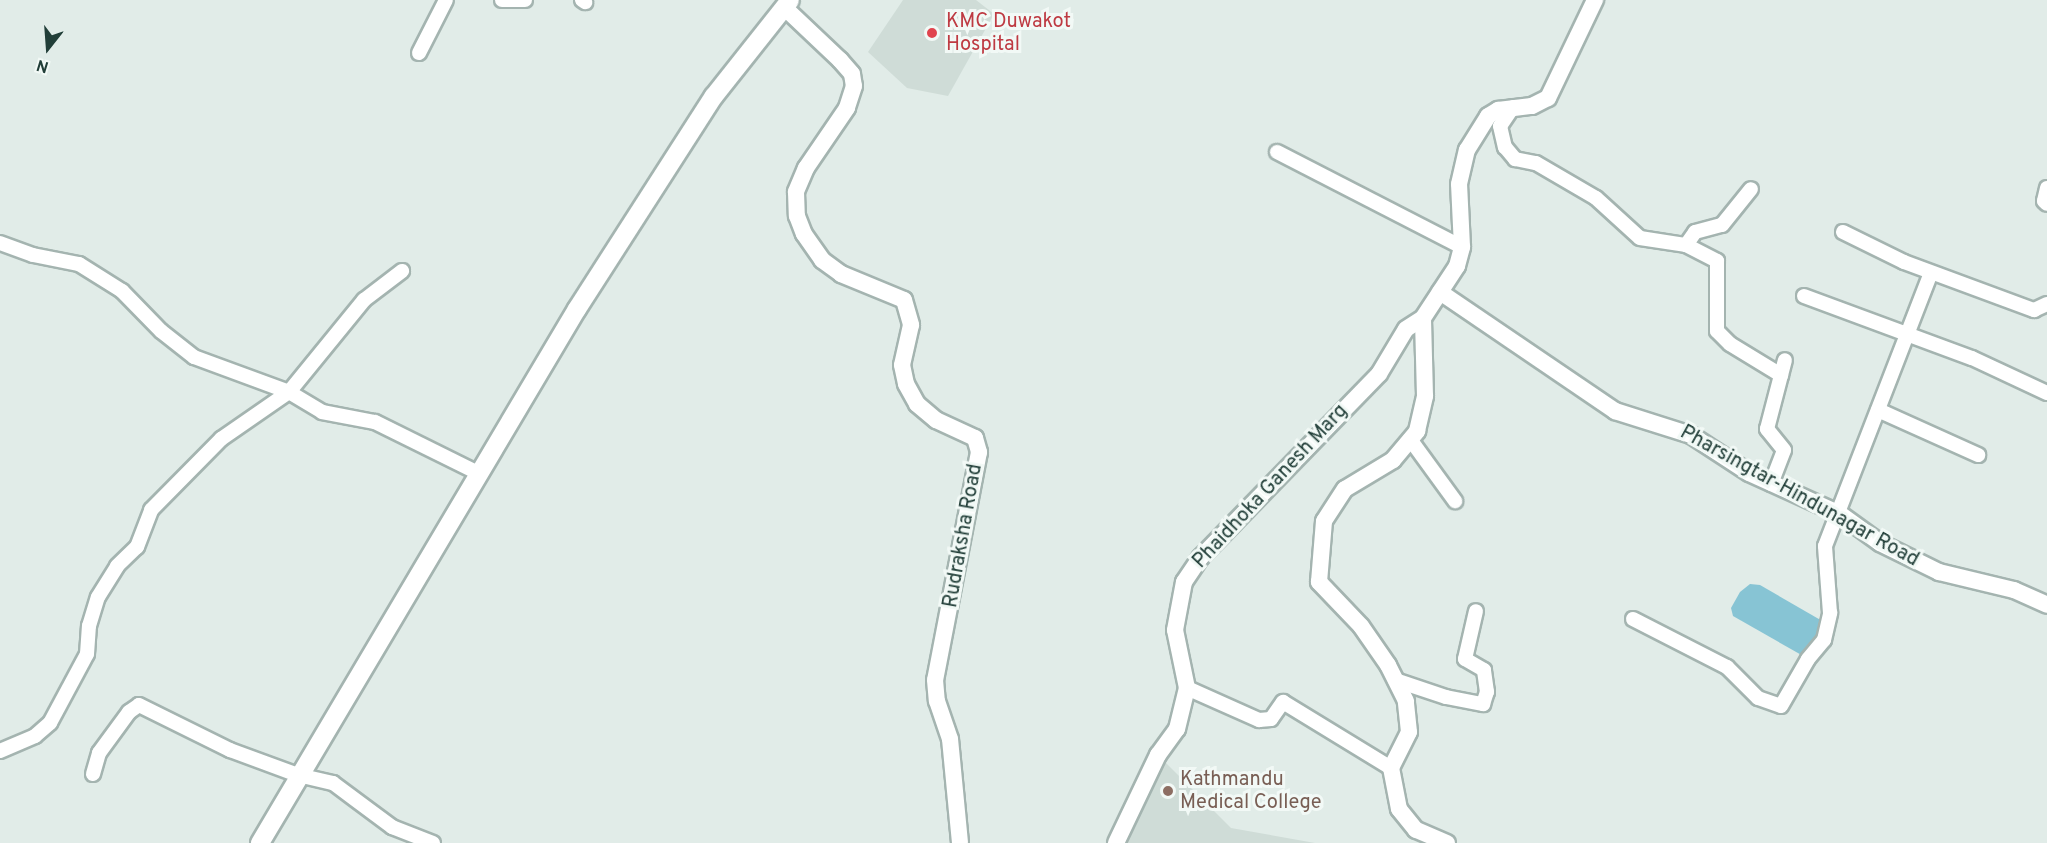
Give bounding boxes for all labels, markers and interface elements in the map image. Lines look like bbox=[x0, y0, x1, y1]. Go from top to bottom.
place label: KMC Duwakot Hospital bbox=[946, 10, 1071, 57]
north arrow bbox=[18, 18, 78, 78]
marker: KMC Duwakot Hospital bbox=[923, 24, 941, 42]
text: N bbox=[34, 54, 51, 76]
street label: Phaidhoka Ganesh Marg bbox=[1189, 400, 1353, 574]
street label: Pharsingtar-Hindunagar Road bbox=[1675, 421, 1923, 573]
street label: Rudraksha Road bbox=[940, 462, 988, 610]
place label: Kathmandu Medical College bbox=[1180, 768, 1322, 815]
marker: Kathmandu Medical College bbox=[1161, 784, 1175, 798]

